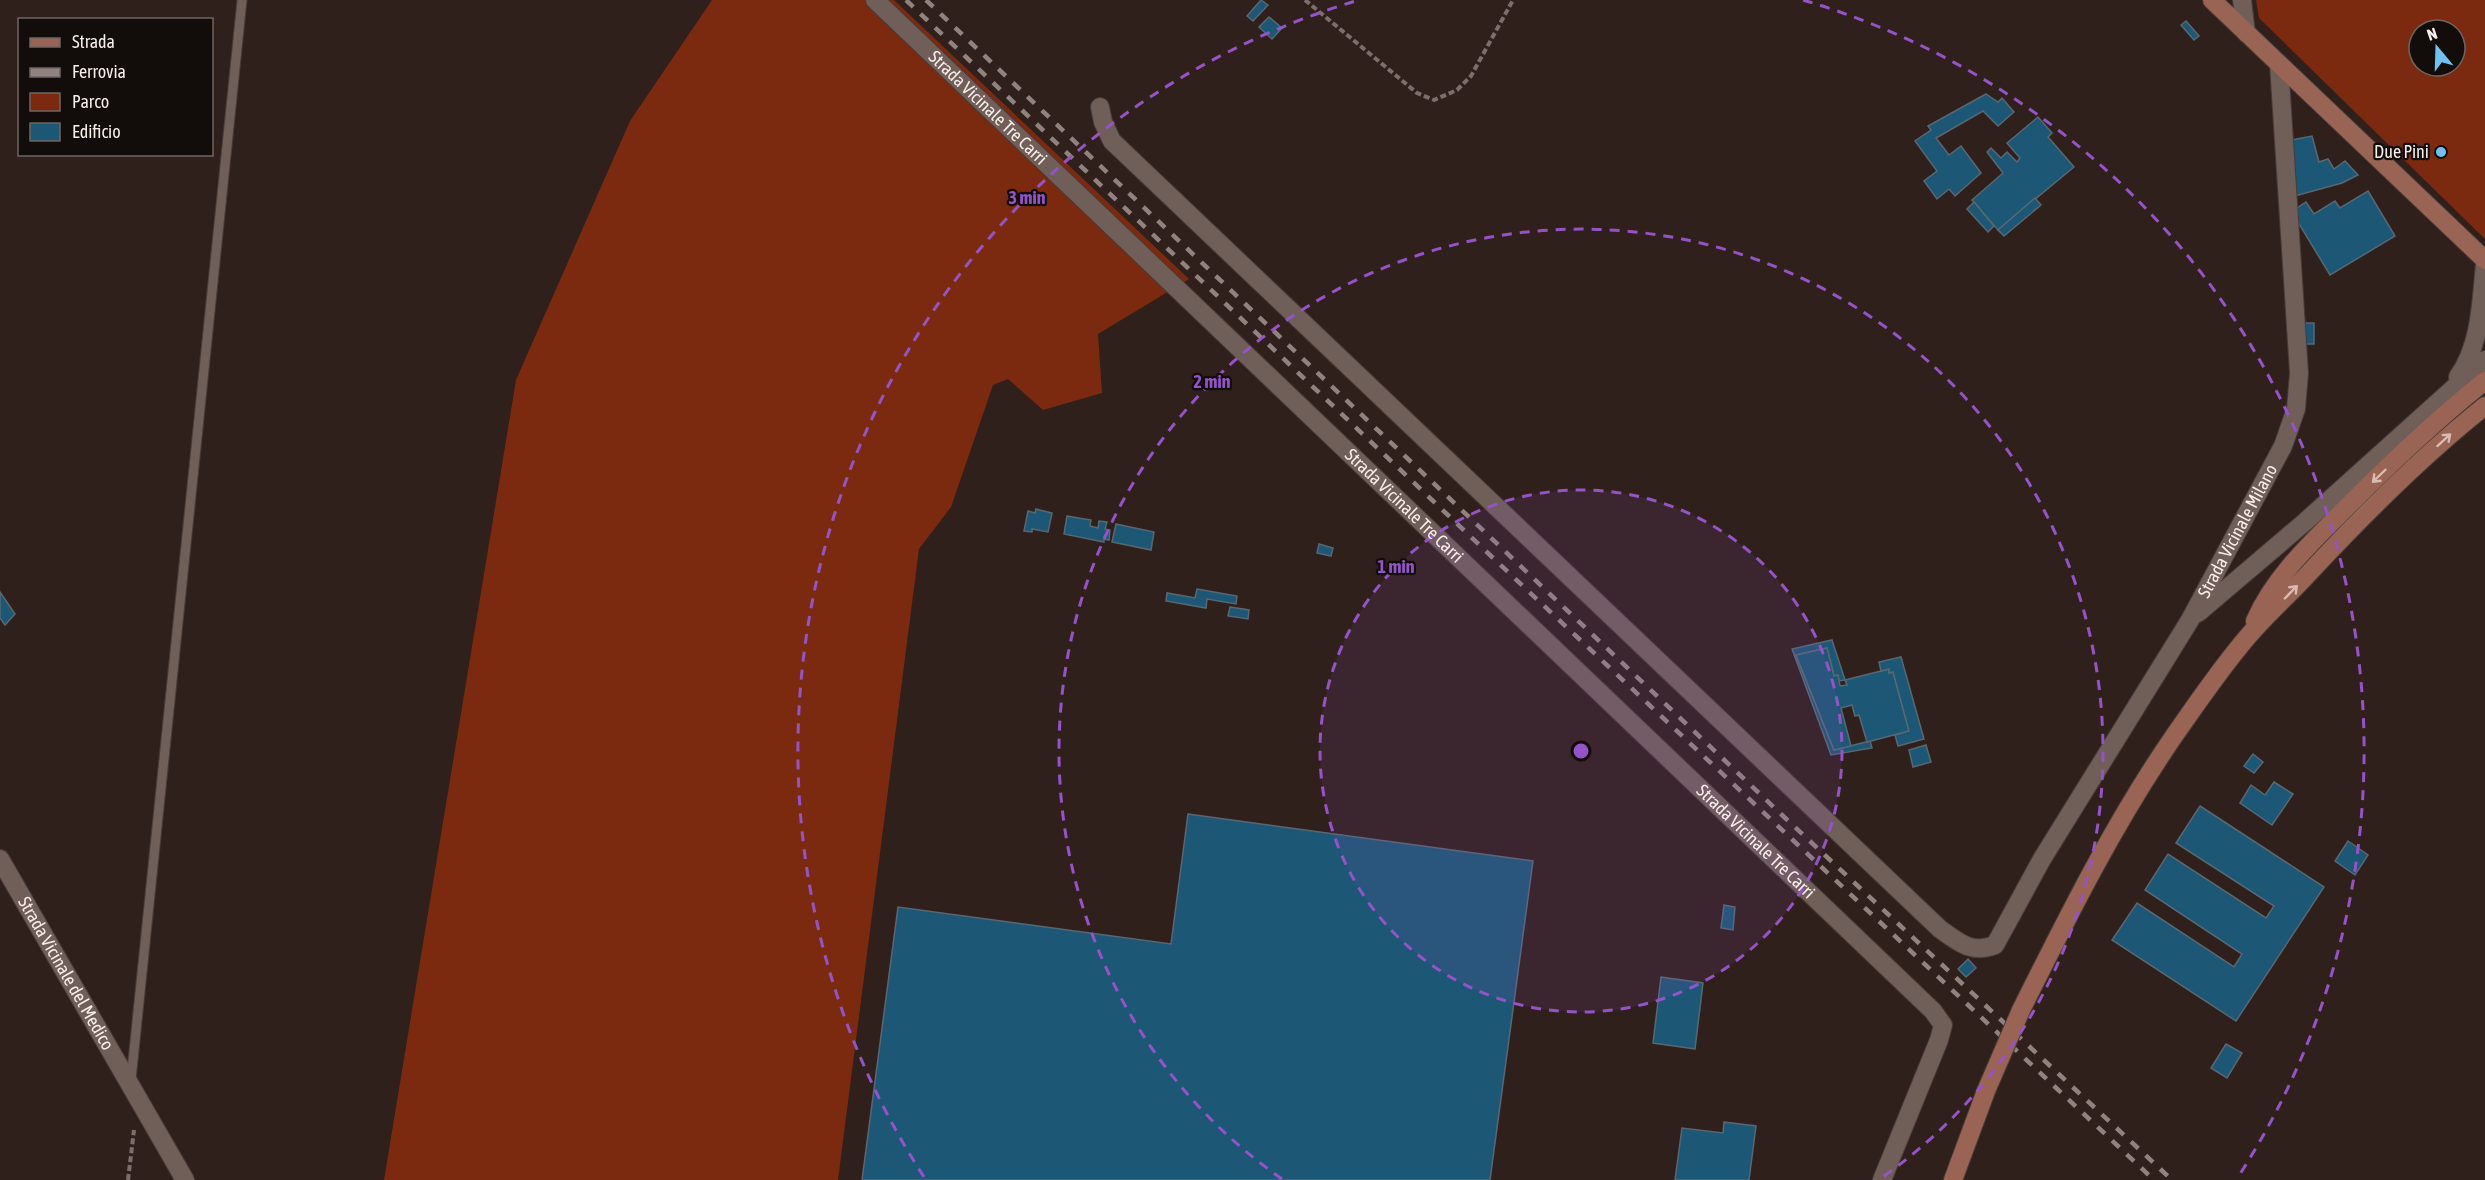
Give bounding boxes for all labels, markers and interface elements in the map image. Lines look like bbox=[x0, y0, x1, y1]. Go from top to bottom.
legend bbox=[18, 18, 213, 156]
north arrow bbox=[2407, 18, 2467, 78]
text: N bbox=[2425, 24, 2440, 44]
text: Strada bbox=[72, 31, 115, 52]
street label: Strada Vicinale Tre Carri bbox=[925, 46, 1052, 169]
text: Ferrovia bbox=[72, 61, 126, 82]
text: Parco bbox=[72, 91, 109, 112]
text: Edificio bbox=[72, 121, 121, 142]
place label: Due Pini bbox=[2374, 141, 2429, 162]
marker: Due Pini bbox=[2434, 145, 2448, 159]
text: 3 min bbox=[1009, 187, 1046, 208]
text: 2 min bbox=[1194, 371, 1231, 392]
one-way arrow bbox=[2436, 433, 2451, 447]
street label: Strada Vicinale Tre Carri bbox=[1341, 444, 1468, 567]
street label: Strada Vicinale Milano bbox=[2193, 461, 2281, 601]
one-way arrow bbox=[2371, 469, 2386, 483]
text: 1 min bbox=[1378, 556, 1415, 577]
one-way arrow bbox=[2284, 584, 2298, 599]
centre of rings bbox=[1571, 741, 1591, 761]
street label: Strada Vicinale Tre Carri bbox=[1692, 780, 1819, 902]
street label: Strada Vicinale del Medico bbox=[14, 893, 119, 1054]

